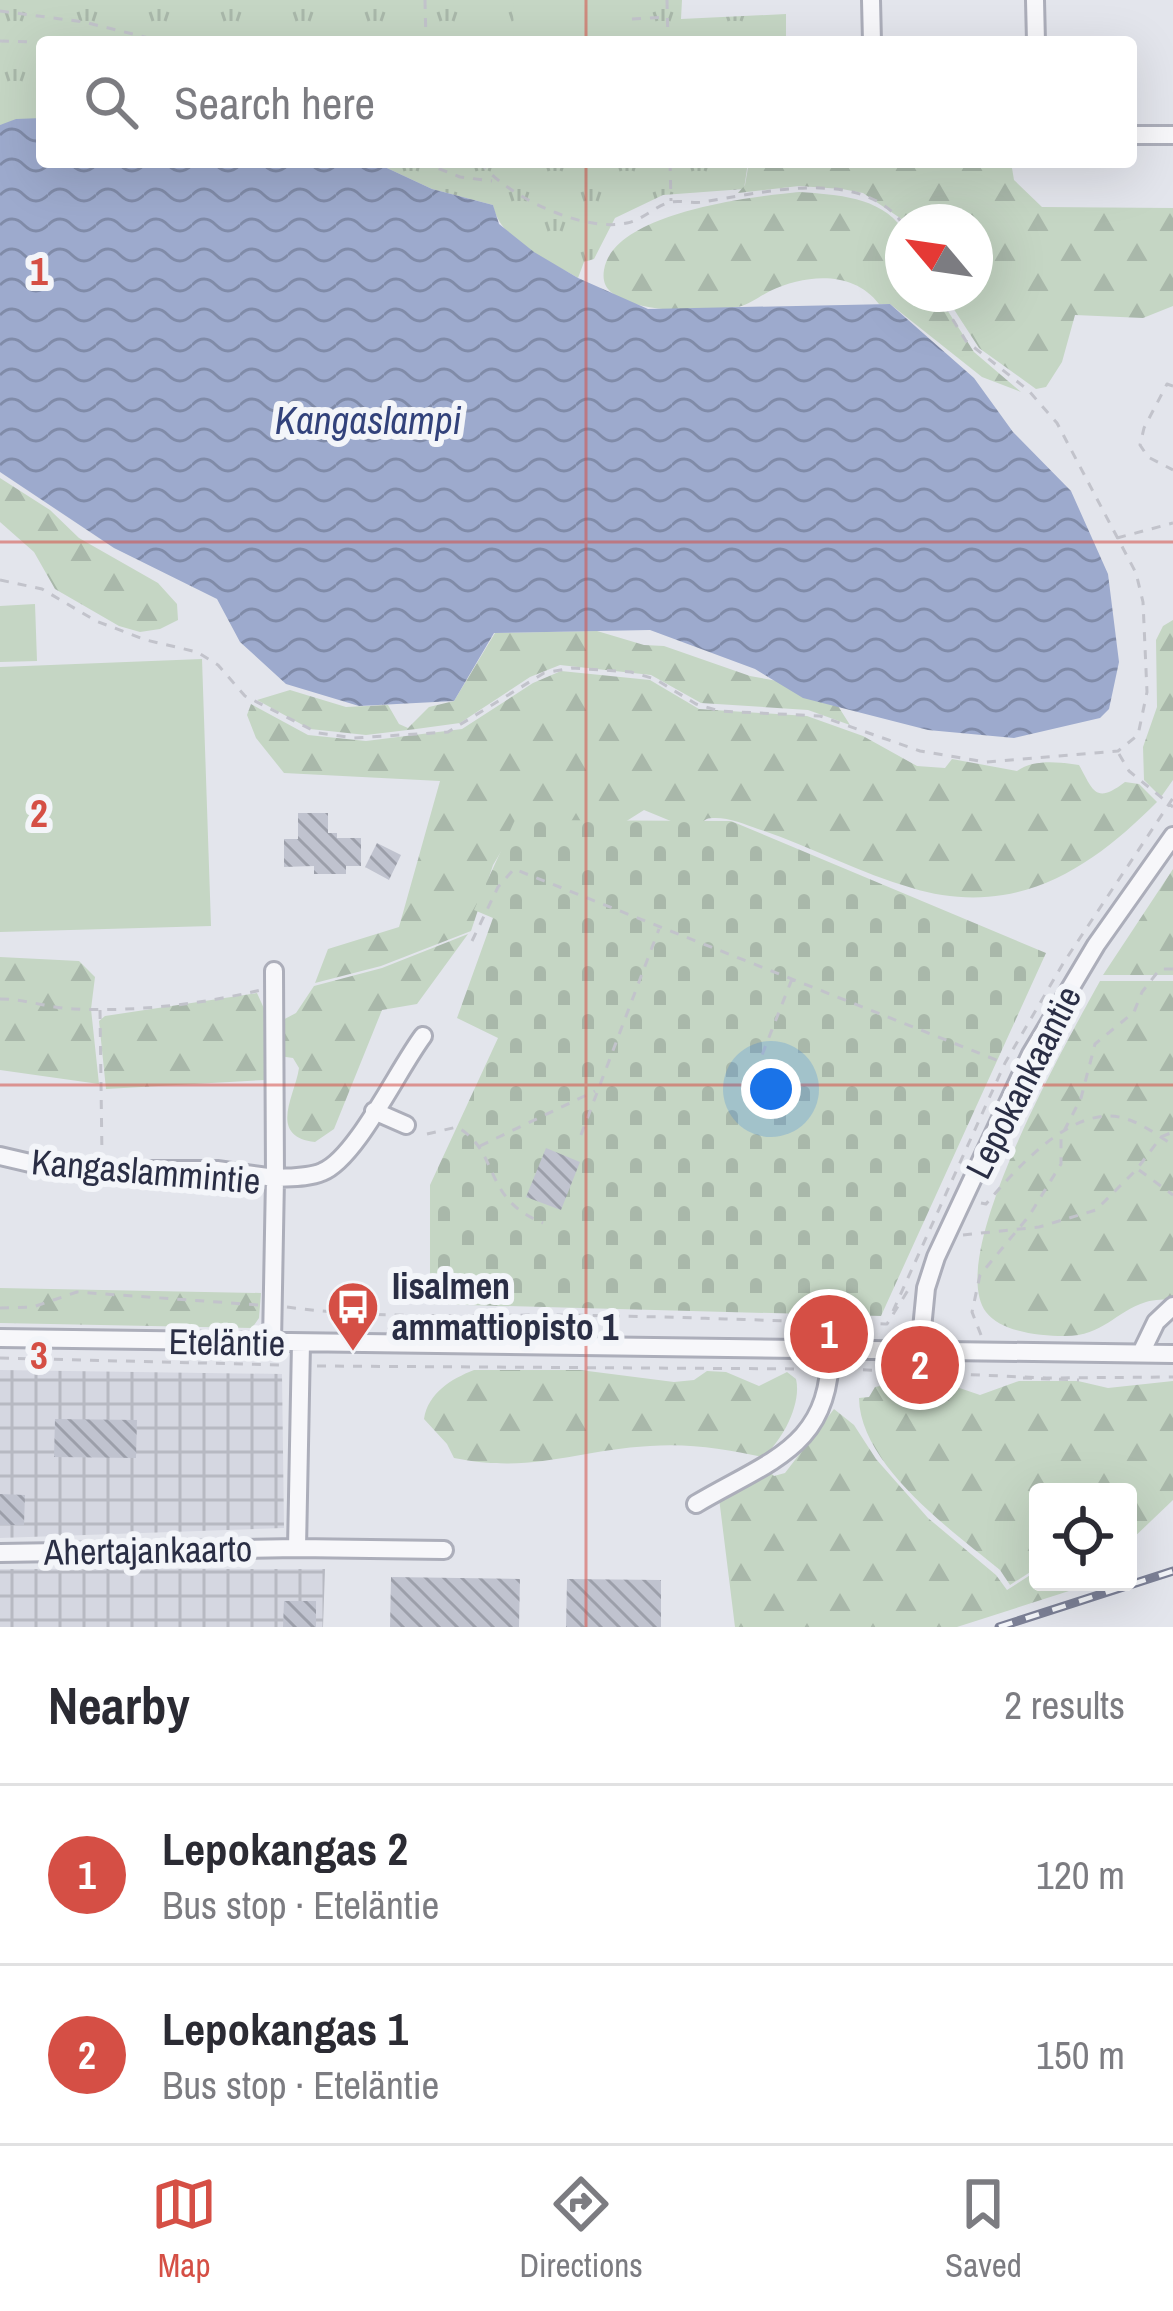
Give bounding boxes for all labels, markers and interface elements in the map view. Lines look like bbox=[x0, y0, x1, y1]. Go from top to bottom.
search box bbox=[36, 36, 1137, 168]
icon: search bbox=[78, 69, 144, 135]
text: Search here bbox=[174, 72, 375, 133]
north arrow bbox=[885, 204, 993, 312]
text: 1 bbox=[30, 245, 48, 297]
water label: Kangaslampi bbox=[275, 394, 461, 446]
text: 2 bbox=[30, 787, 48, 839]
street label: Lepokankaantie bbox=[954, 977, 1092, 1187]
your location bbox=[741, 1059, 801, 1119]
street label: Kangaslammintie bbox=[29, 1137, 263, 1205]
place label: Iisalmen ammattiopisto 1 bbox=[392, 1262, 619, 1351]
bus stop icon: Iisalmen ammattiopisto 1 bbox=[325, 1279, 381, 1353]
pin: 1 bbox=[790, 1289, 868, 1379]
street label: Eteläntie bbox=[168, 1317, 286, 1367]
pin: 2 bbox=[881, 1320, 959, 1410]
text: 3 bbox=[30, 1329, 48, 1381]
map controls bbox=[1029, 1483, 1137, 1591]
button: locate bbox=[1029, 1483, 1137, 1591]
street label: Ahertajankaarto bbox=[42, 1524, 253, 1576]
text: Nearby bbox=[48, 1671, 190, 1740]
text: 2 results bbox=[1004, 1679, 1125, 1731]
text: Lepokangas 2 bbox=[162, 1818, 408, 1879]
text: 1 bbox=[78, 1849, 96, 1901]
text: 120 m bbox=[1036, 1849, 1125, 1901]
text: Bus stop · Eteläntie bbox=[162, 1879, 439, 1931]
text: Lepokangas 1 bbox=[162, 1998, 408, 2059]
text: 2 bbox=[78, 2029, 96, 2081]
text: 150 m bbox=[1036, 2029, 1125, 2081]
text: Bus stop · Eteläntie bbox=[162, 2059, 439, 2111]
tab: Map bbox=[151, 2171, 217, 2287]
tab: Directions bbox=[519, 2171, 643, 2287]
tab: Saved bbox=[945, 2171, 1022, 2287]

